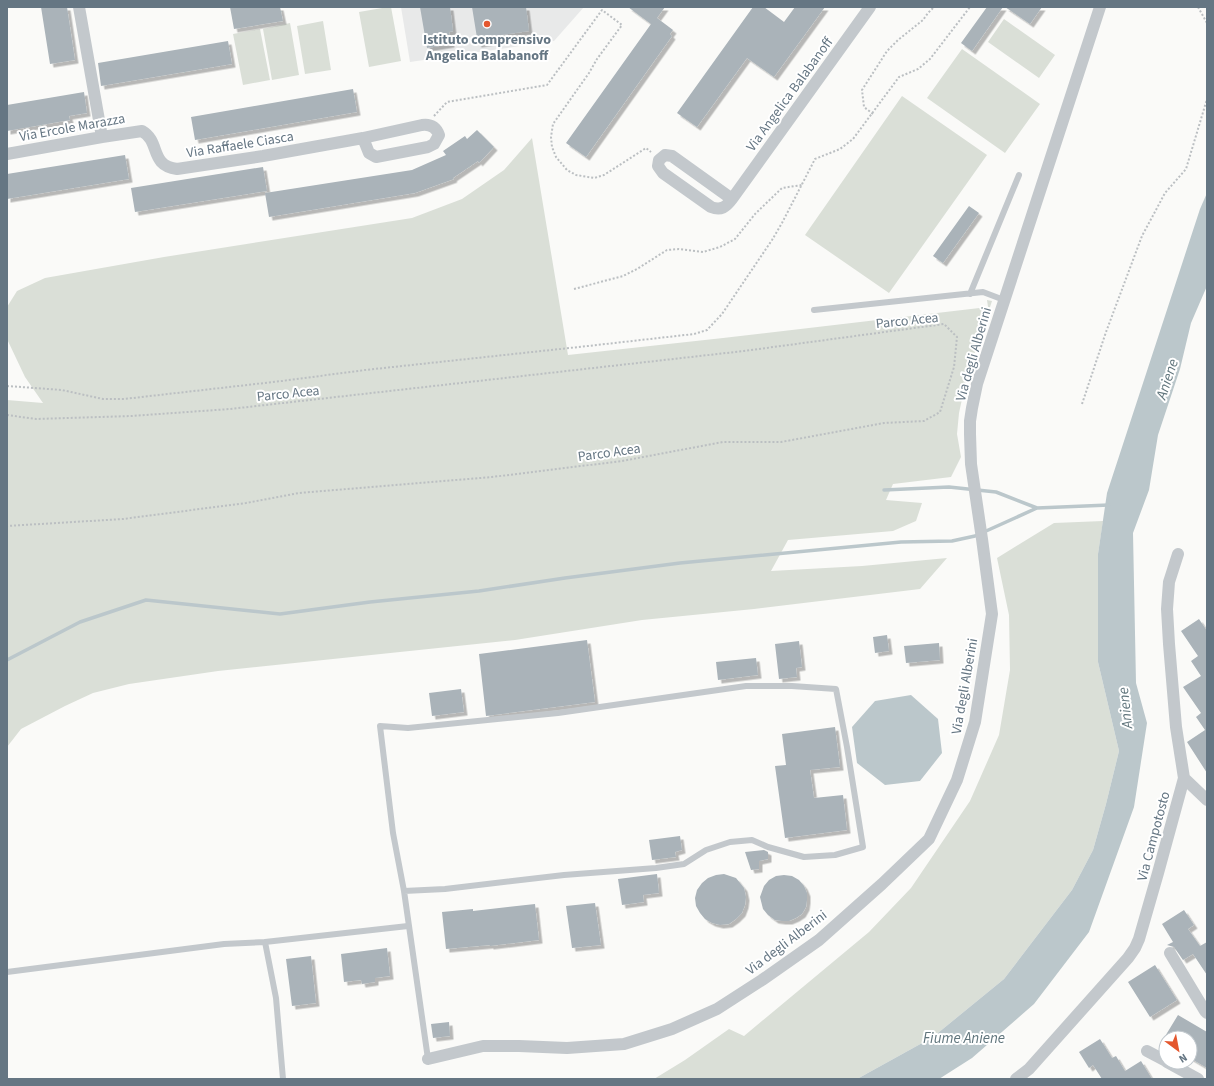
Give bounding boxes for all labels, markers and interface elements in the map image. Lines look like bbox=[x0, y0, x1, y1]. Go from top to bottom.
marker: Istituto comprensivo Angelica Balabanoff bbox=[482, 19, 492, 29]
place label: Istituto comprensivo Angelica Balabanoff bbox=[423, 30, 551, 66]
street label: Via Angelica Balabanoff bbox=[742, 33, 839, 156]
street label: Via Ercole Marazza bbox=[18, 109, 127, 147]
street label: Via Raffaele Ciasca bbox=[185, 127, 295, 163]
street label: Via degli Alberini bbox=[951, 305, 997, 404]
street label: Parco Acea bbox=[875, 308, 940, 334]
water label: Aniene bbox=[1151, 356, 1184, 403]
street label: Parco Acea bbox=[256, 381, 321, 407]
street label: Parco Acea bbox=[577, 439, 642, 467]
street label: Via degli Alberini bbox=[947, 637, 983, 736]
water label: Aniene bbox=[1113, 686, 1138, 731]
street label: Via Campotosto bbox=[1132, 789, 1176, 883]
street label: Via degli Alberini bbox=[742, 906, 831, 980]
water label: Fiume Aniene bbox=[923, 1028, 1005, 1049]
north arrow bbox=[1158, 1030, 1198, 1070]
text: N bbox=[1176, 1050, 1190, 1066]

